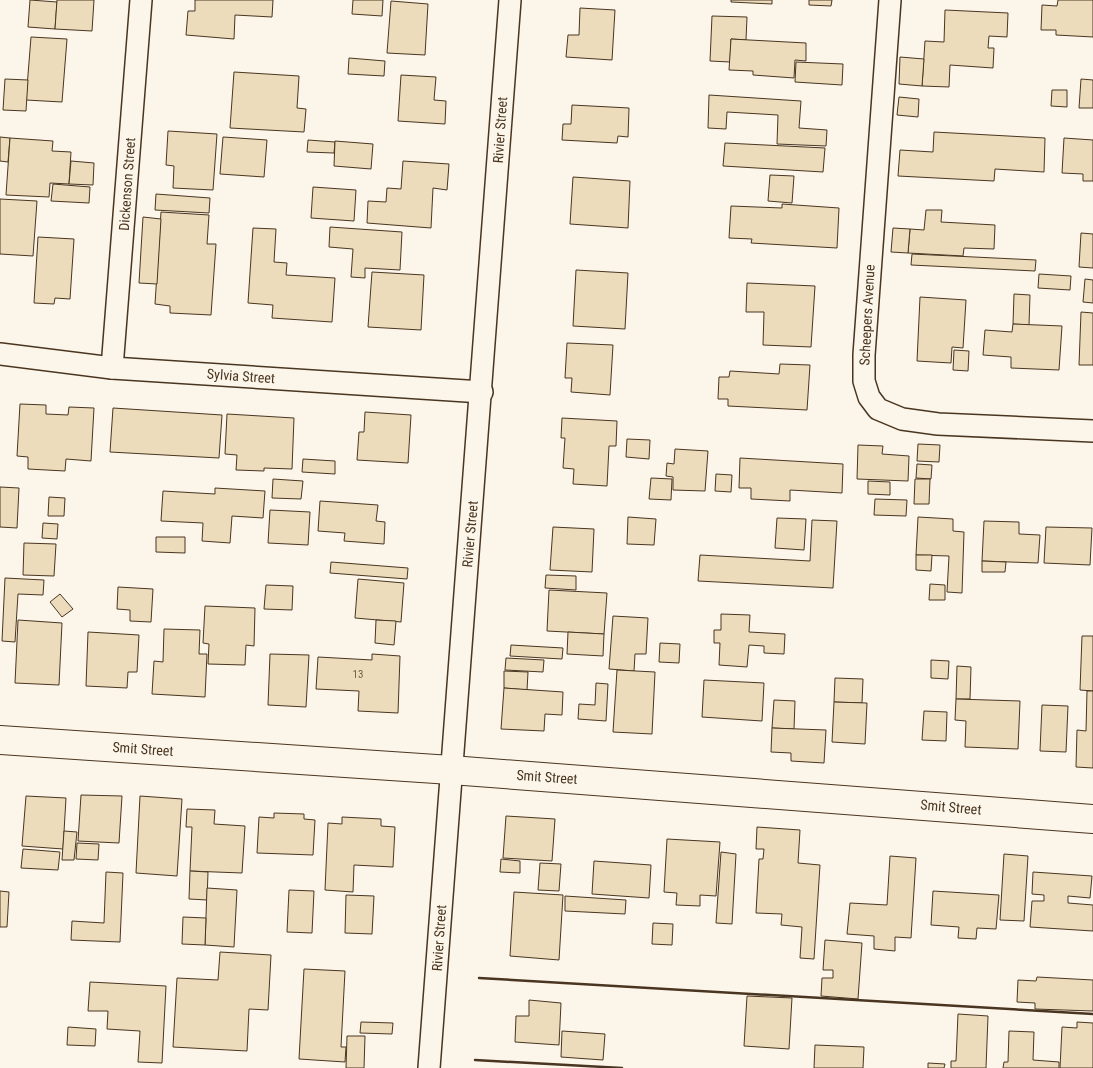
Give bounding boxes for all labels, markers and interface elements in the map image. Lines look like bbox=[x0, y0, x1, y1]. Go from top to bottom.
street label: Rivier Street bbox=[490, 96, 510, 164]
street label: Dickenson Street bbox=[116, 137, 138, 231]
street label: Scheepers Avenue bbox=[856, 264, 878, 366]
street label: Sylvia Street bbox=[206, 366, 276, 386]
street label: Rivier Street bbox=[459, 500, 481, 568]
house number: 13 bbox=[353, 668, 363, 681]
street label: Smit Street bbox=[112, 739, 174, 759]
street label: Smit Street bbox=[516, 767, 578, 787]
street label: Smit Street bbox=[920, 796, 982, 818]
street label: Rivier Street bbox=[429, 904, 449, 972]

